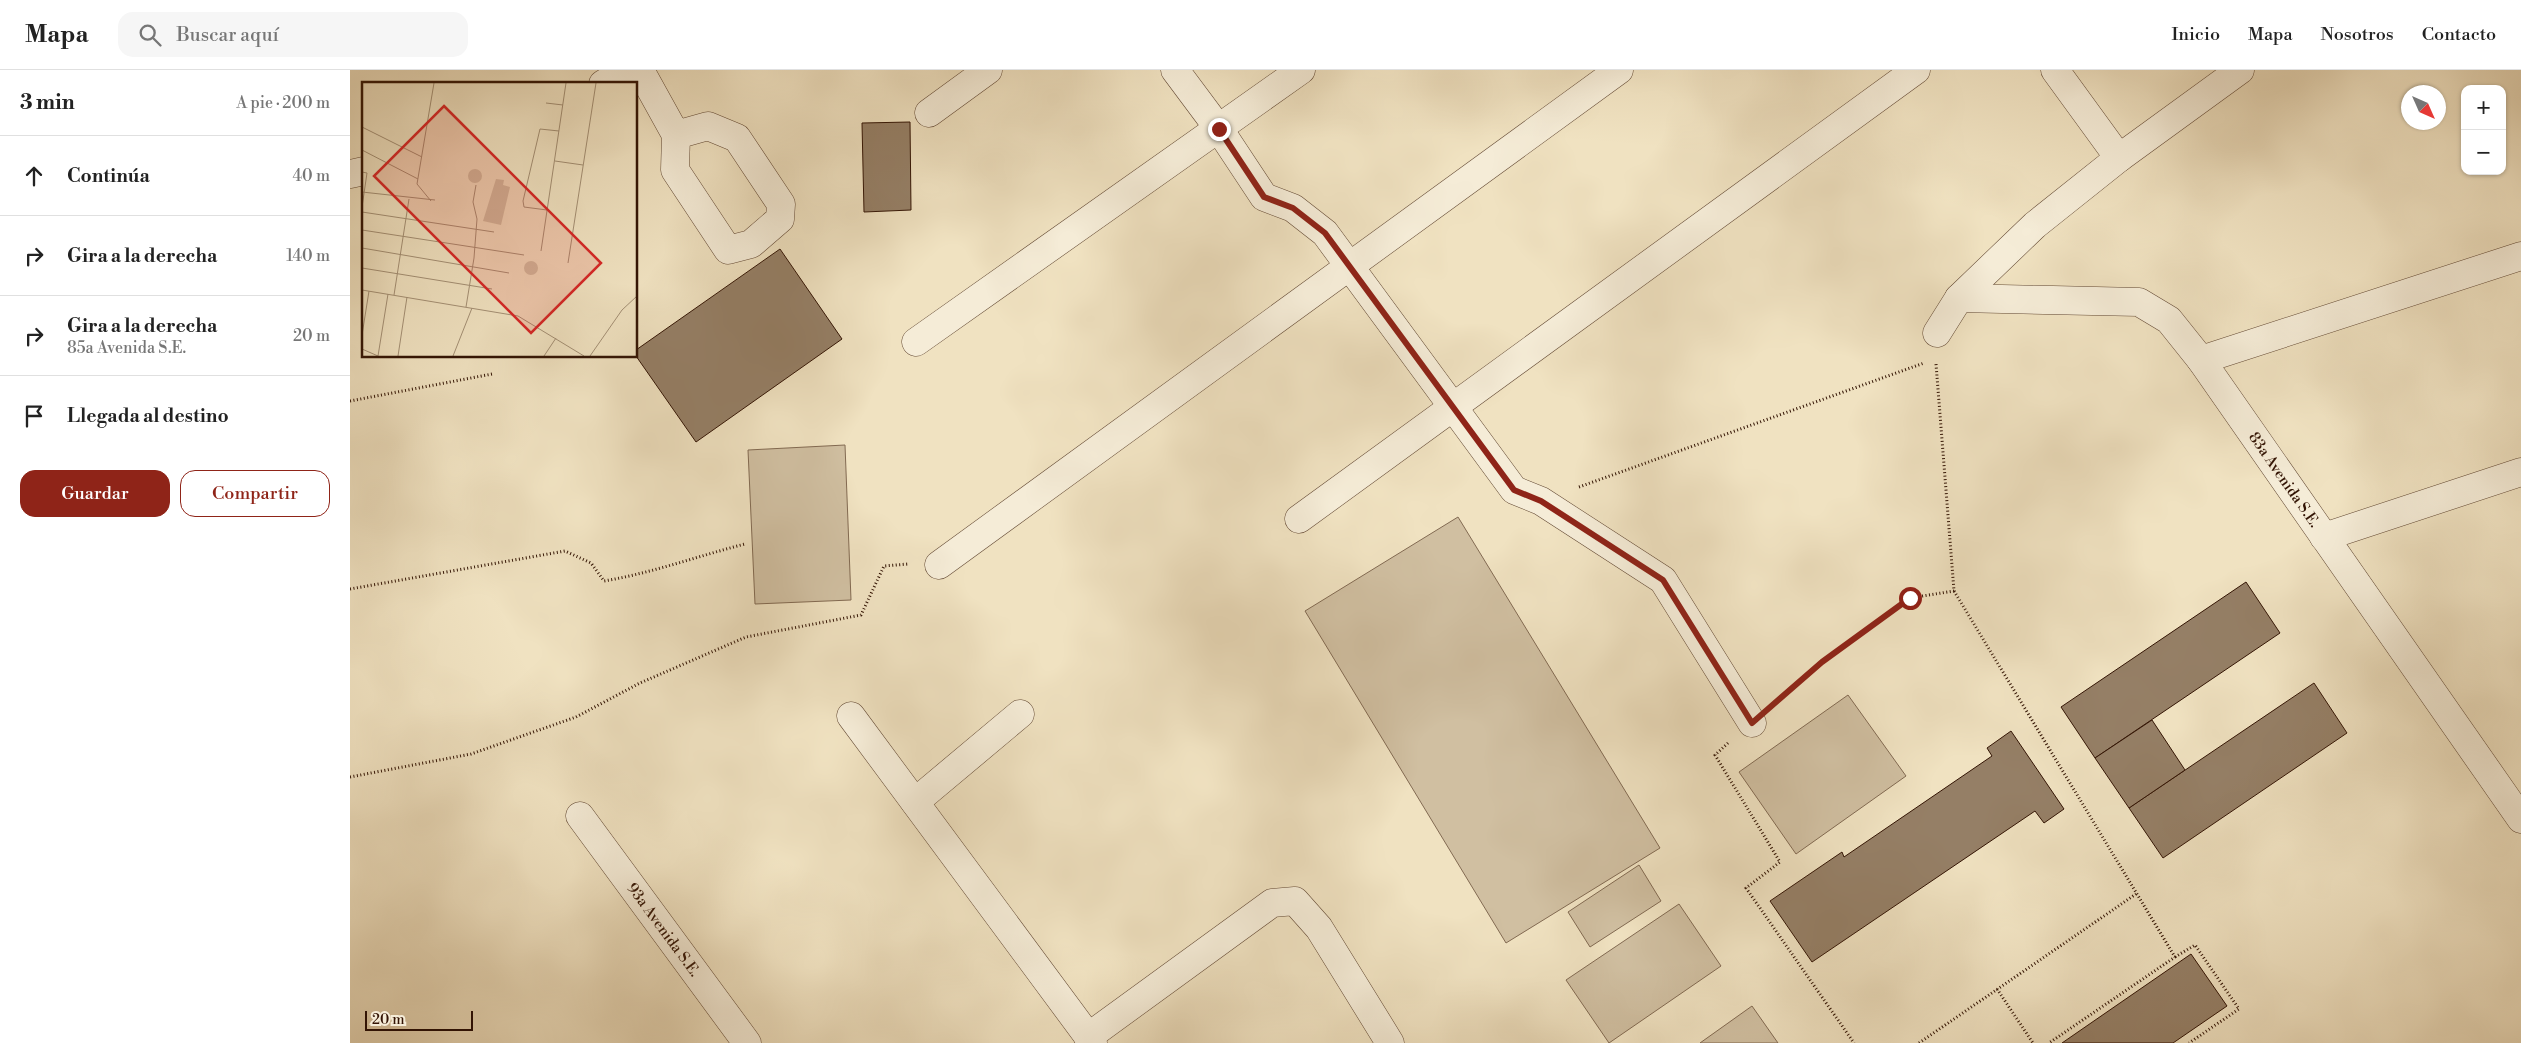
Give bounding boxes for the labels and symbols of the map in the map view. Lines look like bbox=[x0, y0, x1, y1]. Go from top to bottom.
inset map bbox=[362, 82, 638, 358]
north arrow bbox=[2401, 85, 2446, 130]
route end bbox=[1208, 118, 1231, 141]
street label: 83a Avenida S.E. bbox=[2244, 429, 2324, 531]
route start bbox=[1899, 587, 1922, 610]
street label: 93a Avenida S.E. bbox=[622, 879, 704, 980]
scale bar bbox=[365, 1008, 472, 1031]

